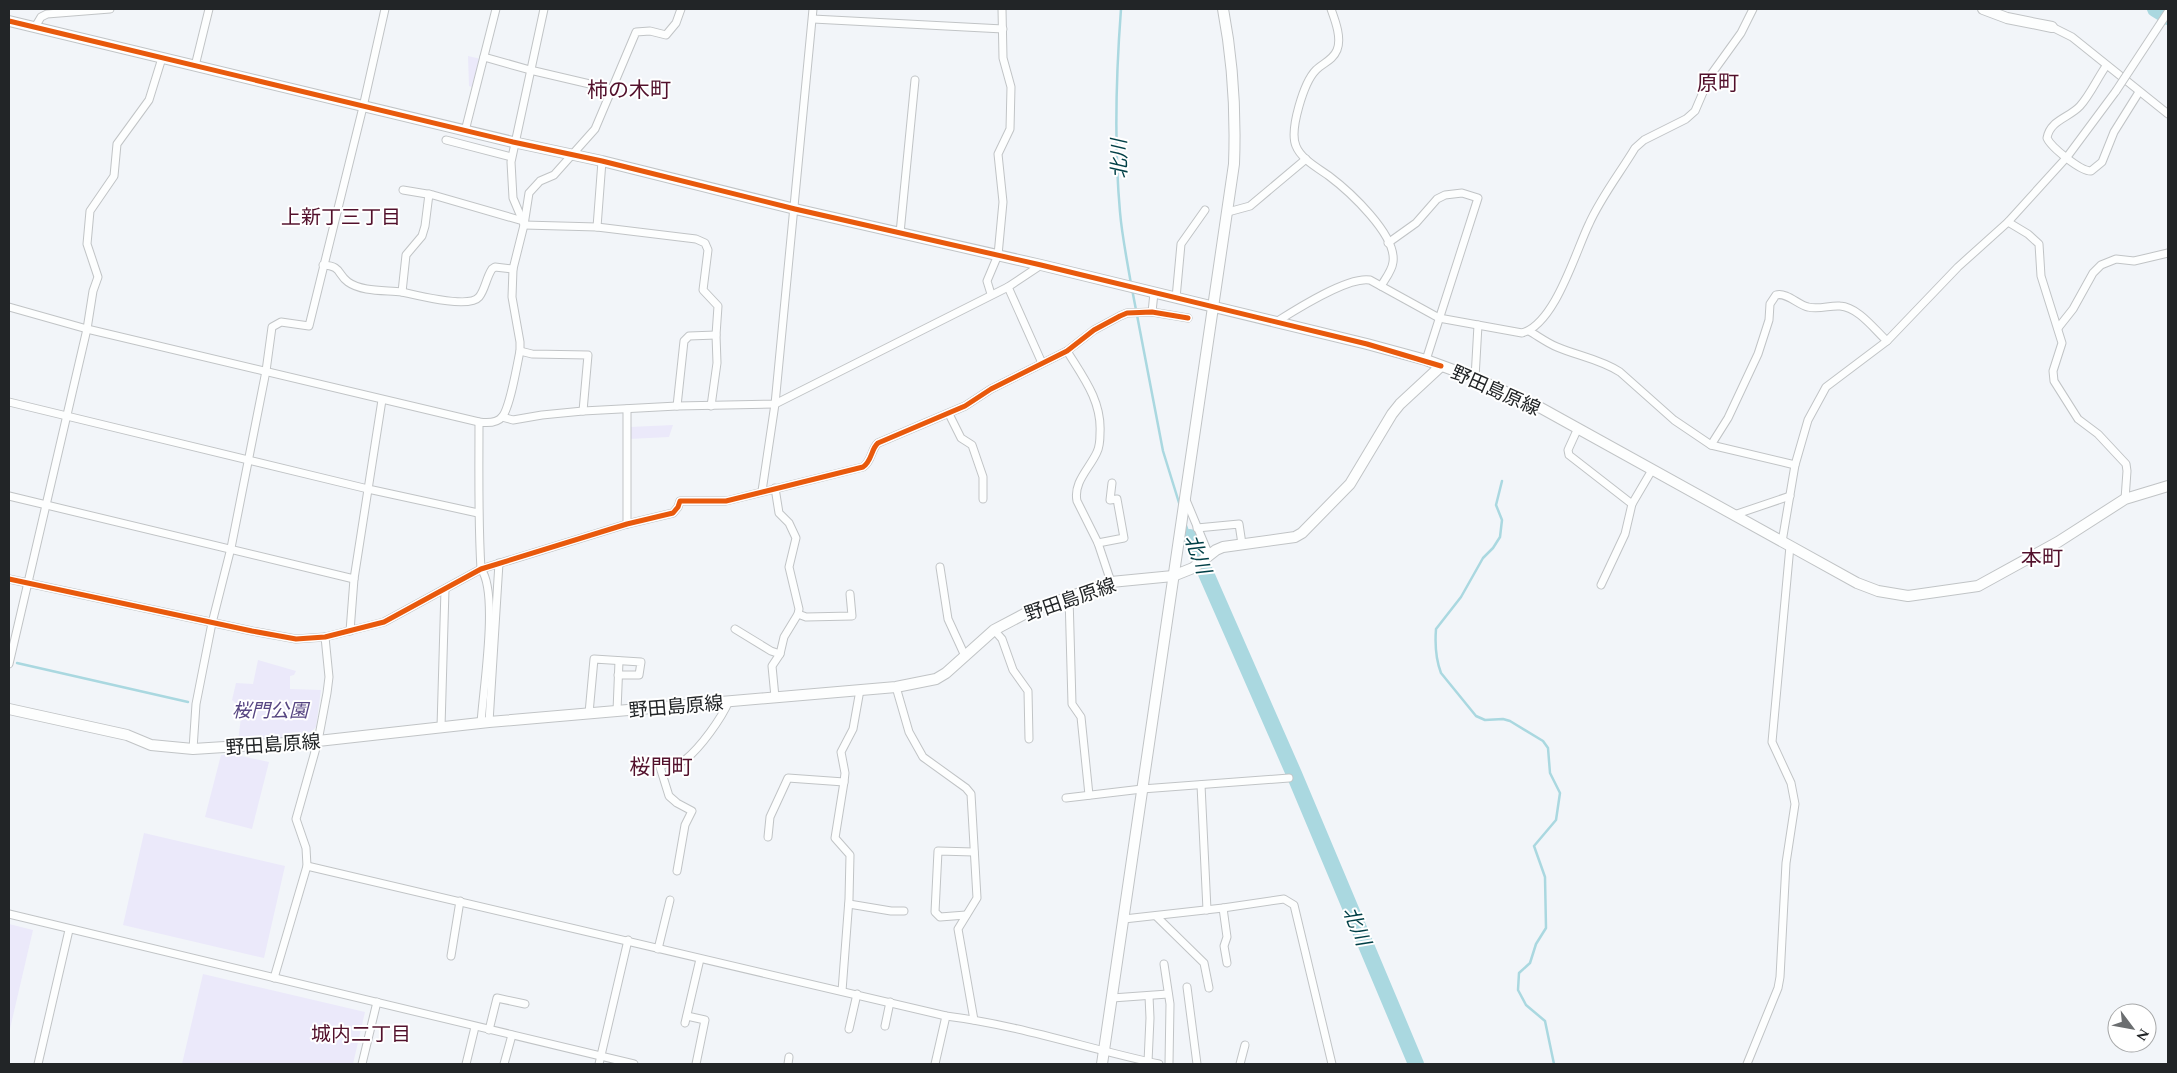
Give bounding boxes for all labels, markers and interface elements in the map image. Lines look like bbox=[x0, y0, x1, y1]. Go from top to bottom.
district label: 原町 bbox=[1697, 68, 1739, 100]
district label: 柿の木町 bbox=[587, 75, 671, 107]
water label: 北川 bbox=[1105, 137, 1135, 179]
district label: 上新丁三丁目 bbox=[281, 203, 401, 233]
street label: 野田島原線 bbox=[1446, 359, 1545, 424]
water label: 北川 bbox=[1176, 530, 1219, 580]
district label: 本町 bbox=[2021, 543, 2063, 575]
street label: 野田島原線 bbox=[1021, 571, 1120, 630]
street label: 野田島原線 bbox=[628, 689, 725, 726]
park label: 桜門公園 bbox=[232, 697, 311, 726]
street label: 野田島原線 bbox=[225, 728, 322, 763]
district label: 桜門町 bbox=[630, 752, 693, 784]
water label: 北川 bbox=[1334, 902, 1378, 953]
north arrow bbox=[2107, 1003, 2157, 1053]
district label: 城内二丁目 bbox=[311, 1020, 411, 1050]
text: N bbox=[2131, 1024, 2155, 1045]

